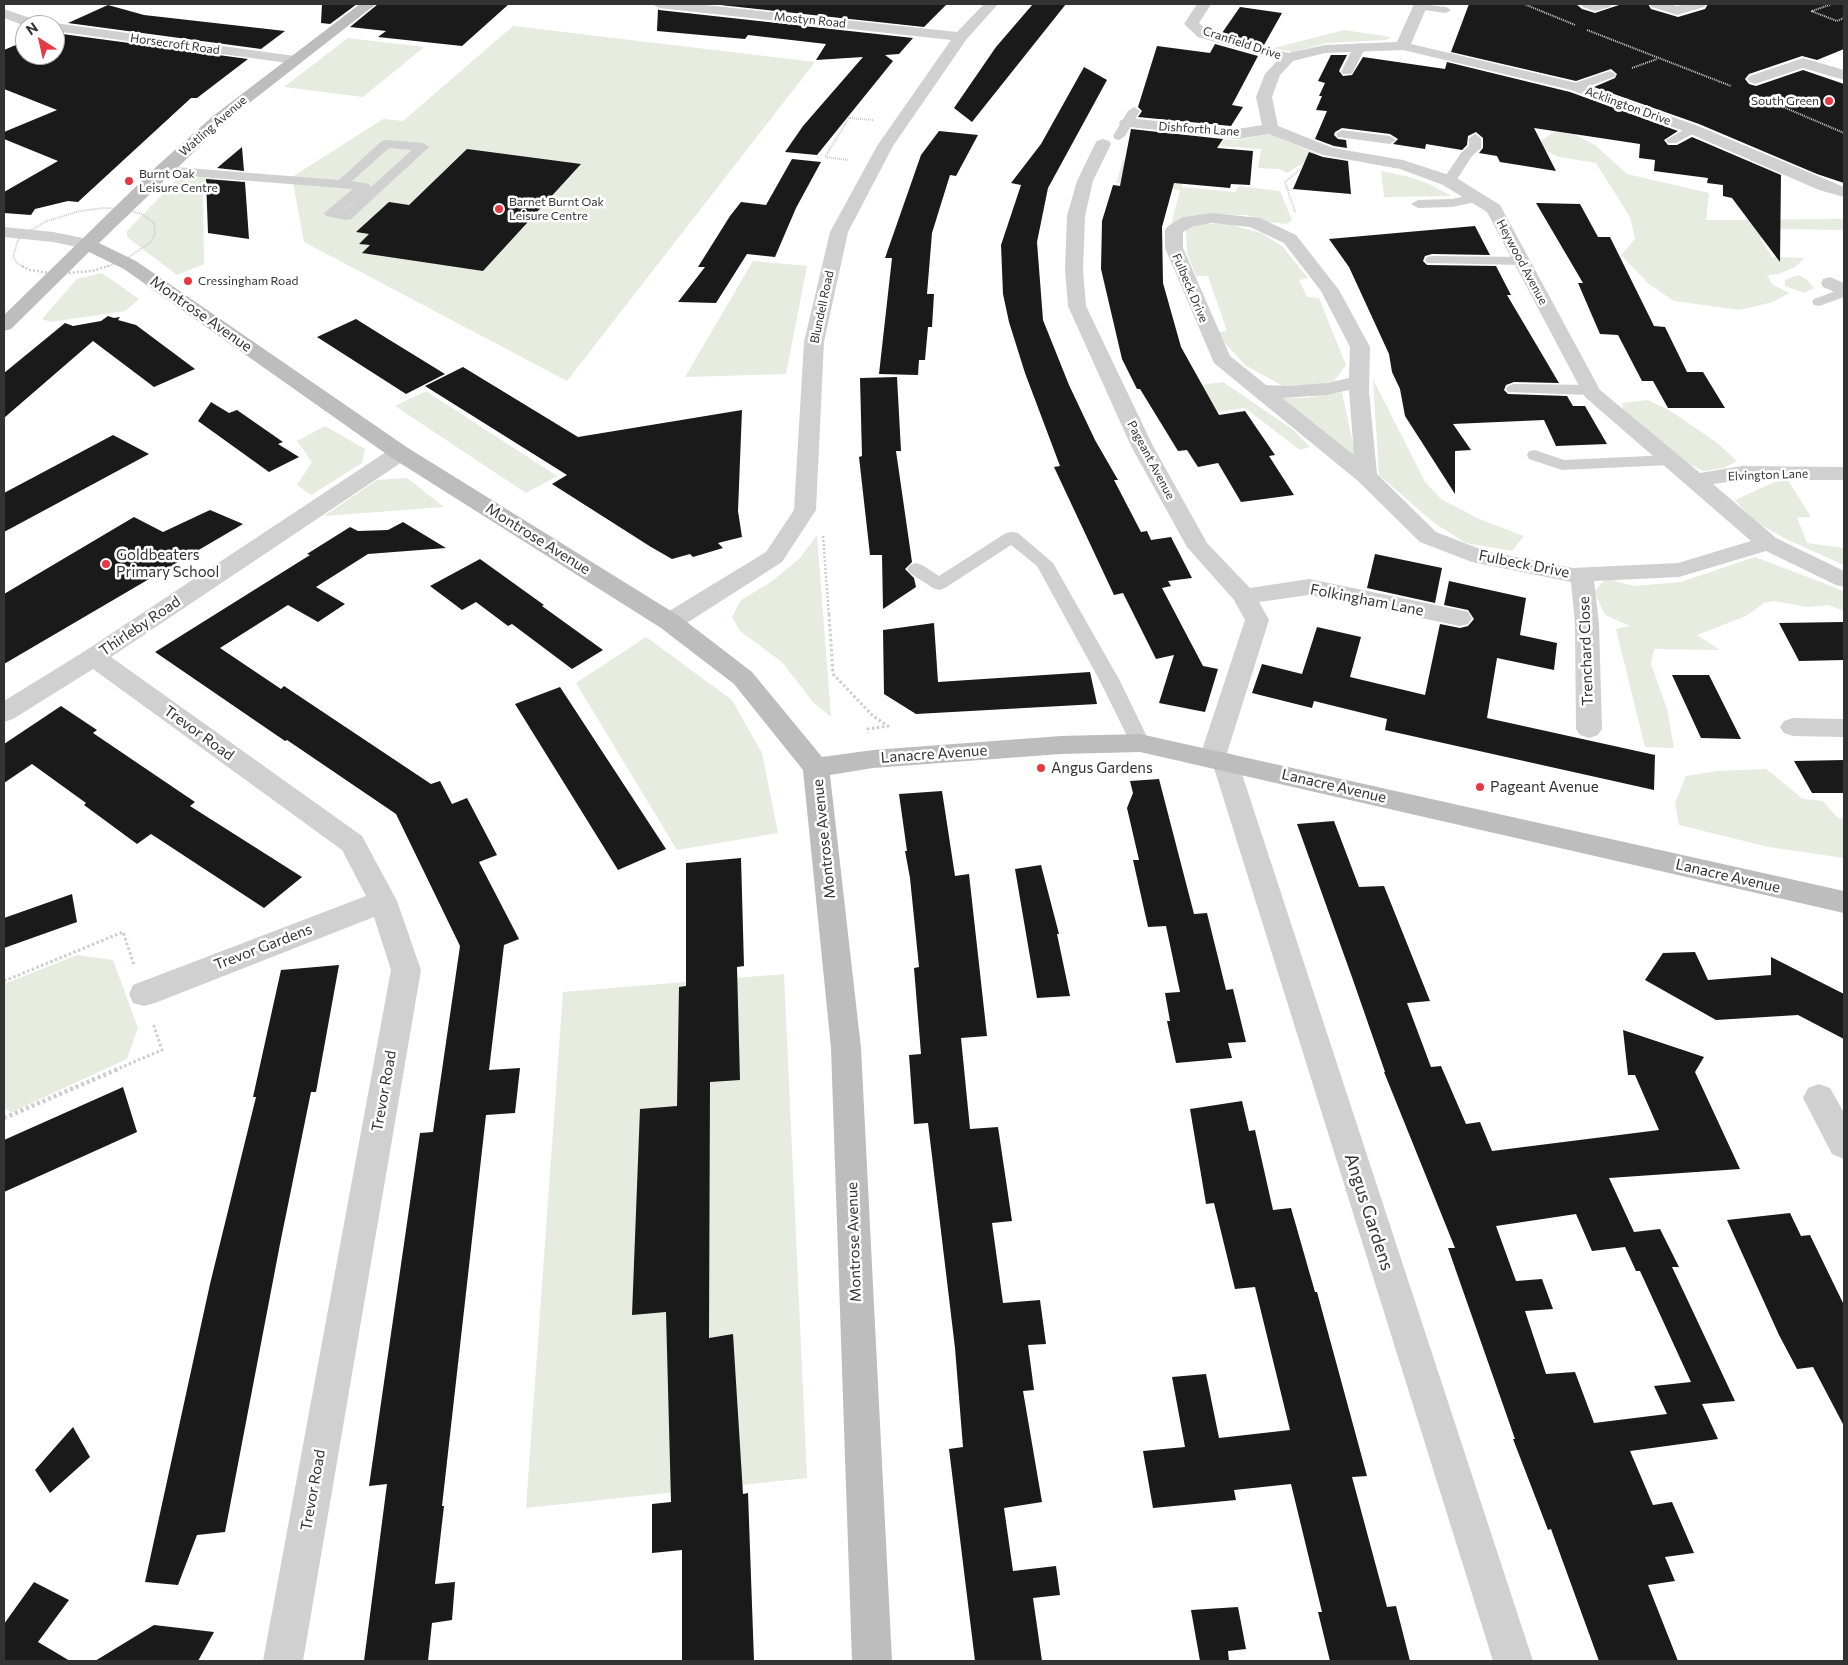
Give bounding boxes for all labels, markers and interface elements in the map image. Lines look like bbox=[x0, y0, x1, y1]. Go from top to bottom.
street label: Mostyn Road bbox=[773, 9, 847, 31]
north arrow bbox=[15, 15, 65, 65]
text: N bbox=[23, 18, 41, 38]
street label: Cranfield Drive bbox=[1201, 24, 1283, 62]
street label: Horsecroft Road bbox=[129, 31, 221, 57]
street label: Acklington Drive bbox=[1583, 84, 1673, 128]
street label: Watling Avenue bbox=[176, 93, 250, 159]
place label: South Green bbox=[1751, 94, 1819, 108]
marker: South Green bbox=[1823, 95, 1835, 107]
street label: Dishforth Lane bbox=[1158, 119, 1240, 139]
place label: Burnt Oak Leisure Centre bbox=[139, 167, 218, 195]
marker: Burnt Oak Leisure Centre bbox=[123, 175, 135, 187]
place label: Barnet Burnt Oak Leisure Centre bbox=[509, 195, 604, 223]
marker: Barnet Burnt Oak Leisure Centre bbox=[493, 203, 505, 215]
street label: Heywood Avenue bbox=[1493, 217, 1551, 307]
street label: Fulbeck Drive bbox=[1169, 251, 1211, 325]
street label: Blundell Road bbox=[807, 269, 837, 345]
street label: Montrose Avenue bbox=[147, 272, 255, 356]
place label: Cressingham Road bbox=[198, 274, 298, 288]
marker: Cressingham Road bbox=[182, 275, 194, 287]
street label: Pageant Avenue bbox=[1124, 418, 1178, 502]
street label: Elvington Lane bbox=[1728, 466, 1808, 484]
street label: Montrose Avenue bbox=[482, 500, 594, 578]
place label: Goldbeaters Primary School bbox=[116, 546, 219, 581]
street label: Fulbeck Drive bbox=[1477, 546, 1571, 582]
marker: Goldbeaters Primary School bbox=[100, 558, 112, 570]
street label: Folkingham Lane bbox=[1309, 580, 1425, 620]
street label: Thirleby Road bbox=[96, 592, 184, 660]
street label: Trenchard Close bbox=[1575, 596, 1597, 706]
street label: Trevor Road bbox=[160, 702, 238, 764]
street label: Lanacre Avenue bbox=[880, 741, 988, 767]
place label: Angus Gardens bbox=[1051, 759, 1153, 777]
marker: Angus Gardens bbox=[1035, 762, 1047, 774]
street label: Lanacre Avenue bbox=[1280, 765, 1388, 807]
street label: Montrose Avenue bbox=[809, 778, 839, 900]
place label: Pageant Avenue bbox=[1490, 778, 1599, 796]
marker: Pageant Avenue bbox=[1474, 781, 1486, 793]
street label: Lanacre Avenue bbox=[1674, 855, 1782, 897]
street label: Trevor Gardens bbox=[211, 920, 315, 974]
street label: Trevor Road bbox=[368, 1049, 400, 1133]
street label: Angus Gardens bbox=[1340, 1151, 1398, 1273]
street label: Montrose Avenue bbox=[843, 1182, 865, 1302]
street label: Trevor Road bbox=[297, 1448, 329, 1532]

